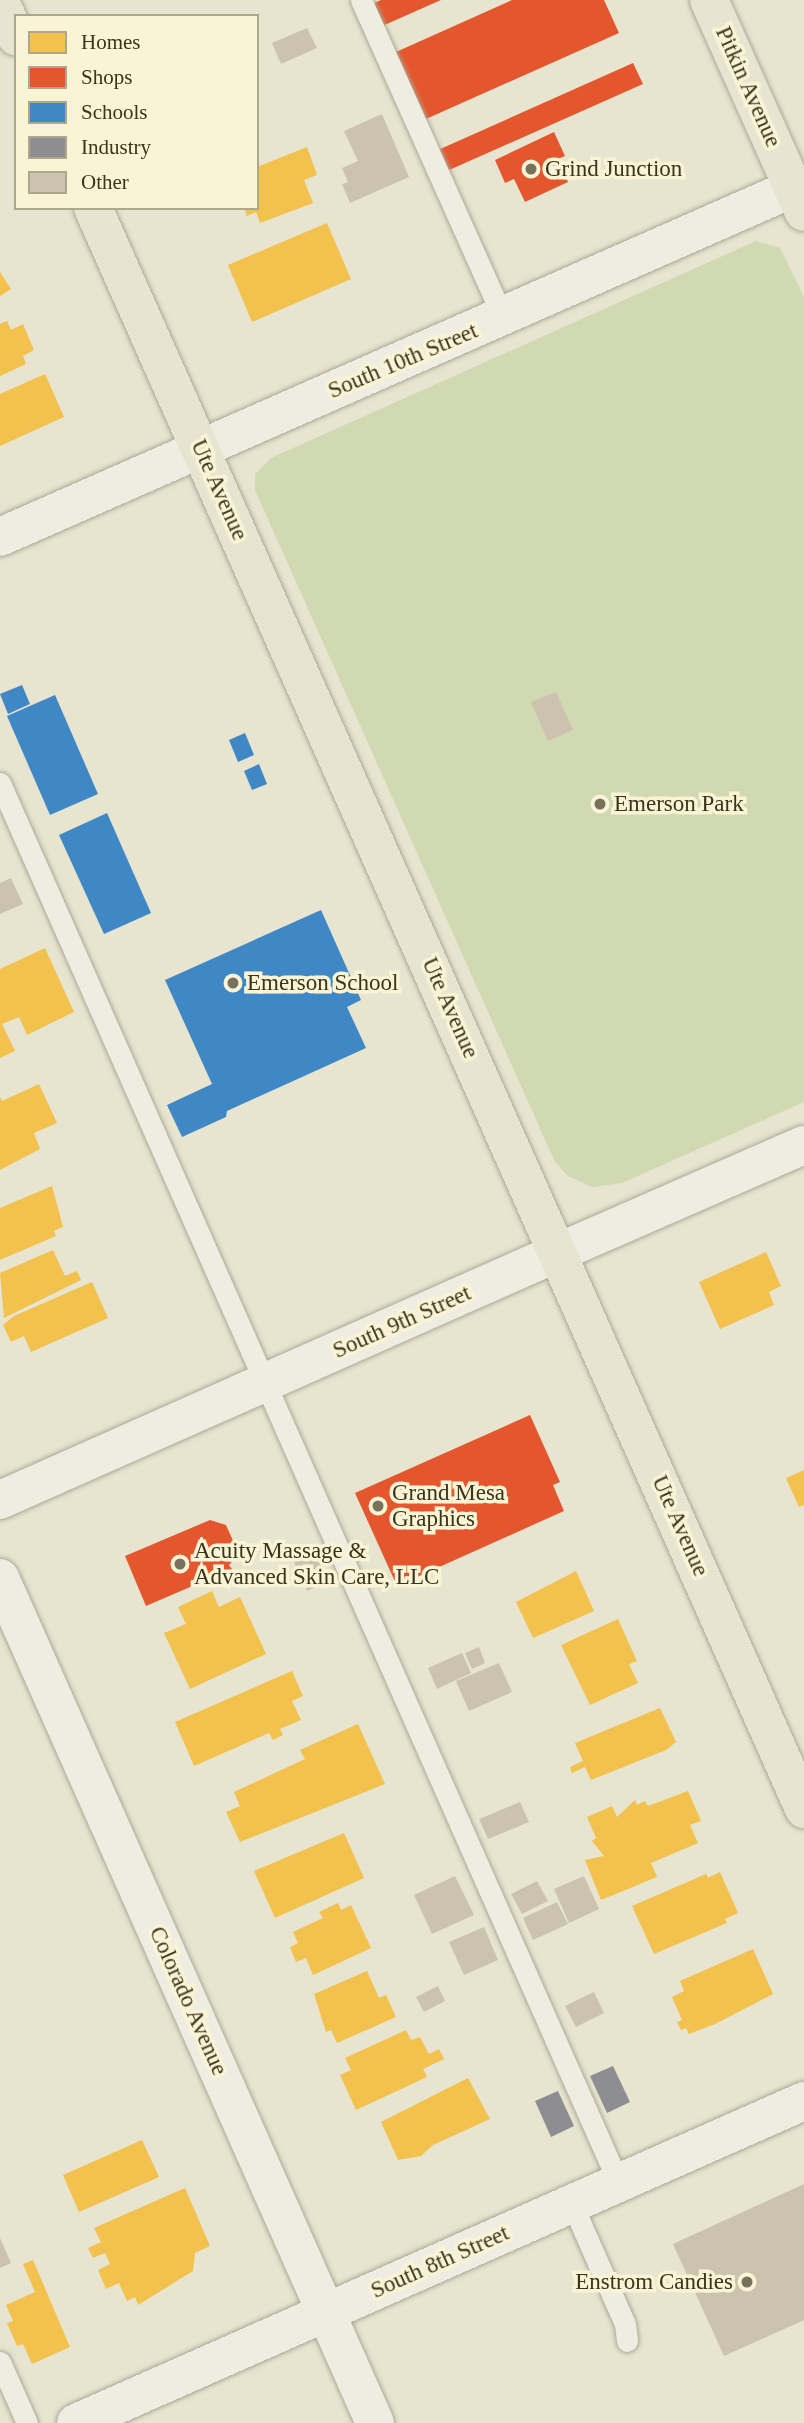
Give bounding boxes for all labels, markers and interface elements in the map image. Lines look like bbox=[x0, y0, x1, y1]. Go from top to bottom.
legend bbox=[14, 14, 259, 210]
street label: Pitkin Avenue bbox=[709, 22, 787, 152]
text: Homes bbox=[81, 30, 141, 54]
text: Shops bbox=[81, 65, 132, 89]
text: Schools bbox=[81, 100, 148, 124]
text: Industry bbox=[81, 135, 151, 159]
place label: Grind Junction bbox=[545, 155, 682, 183]
marker: Grind Junction bbox=[523, 161, 539, 177]
text: Other bbox=[81, 170, 129, 194]
street label: South 10th Street bbox=[324, 317, 482, 405]
street label: Ute Avenue bbox=[184, 435, 254, 545]
place label: Emerson Park bbox=[614, 790, 744, 818]
marker: Emerson Park bbox=[592, 796, 608, 812]
street label: Ute Avenue bbox=[415, 953, 485, 1063]
place label: Emerson School bbox=[247, 969, 398, 997]
marker: Emerson School bbox=[225, 975, 241, 991]
street label: South 9th Street bbox=[329, 1279, 475, 1365]
street label: Ute Avenue bbox=[645, 1471, 715, 1581]
place label: Grand Mesa Graphics bbox=[392, 1479, 505, 1533]
marker: Grand Mesa Graphics bbox=[370, 1498, 386, 1514]
place label: Acuity Massage & Advanced Skin Care, LLC bbox=[194, 1537, 439, 1591]
marker: Acuity Massage & Advanced Skin Care, LLC bbox=[172, 1556, 188, 1572]
street label: Colorado Avenue bbox=[143, 1922, 233, 2080]
street label: South 8th Street bbox=[367, 2219, 513, 2305]
place label: Enstrom Candies bbox=[575, 2268, 733, 2296]
marker: Enstrom Candies bbox=[739, 2274, 755, 2290]

